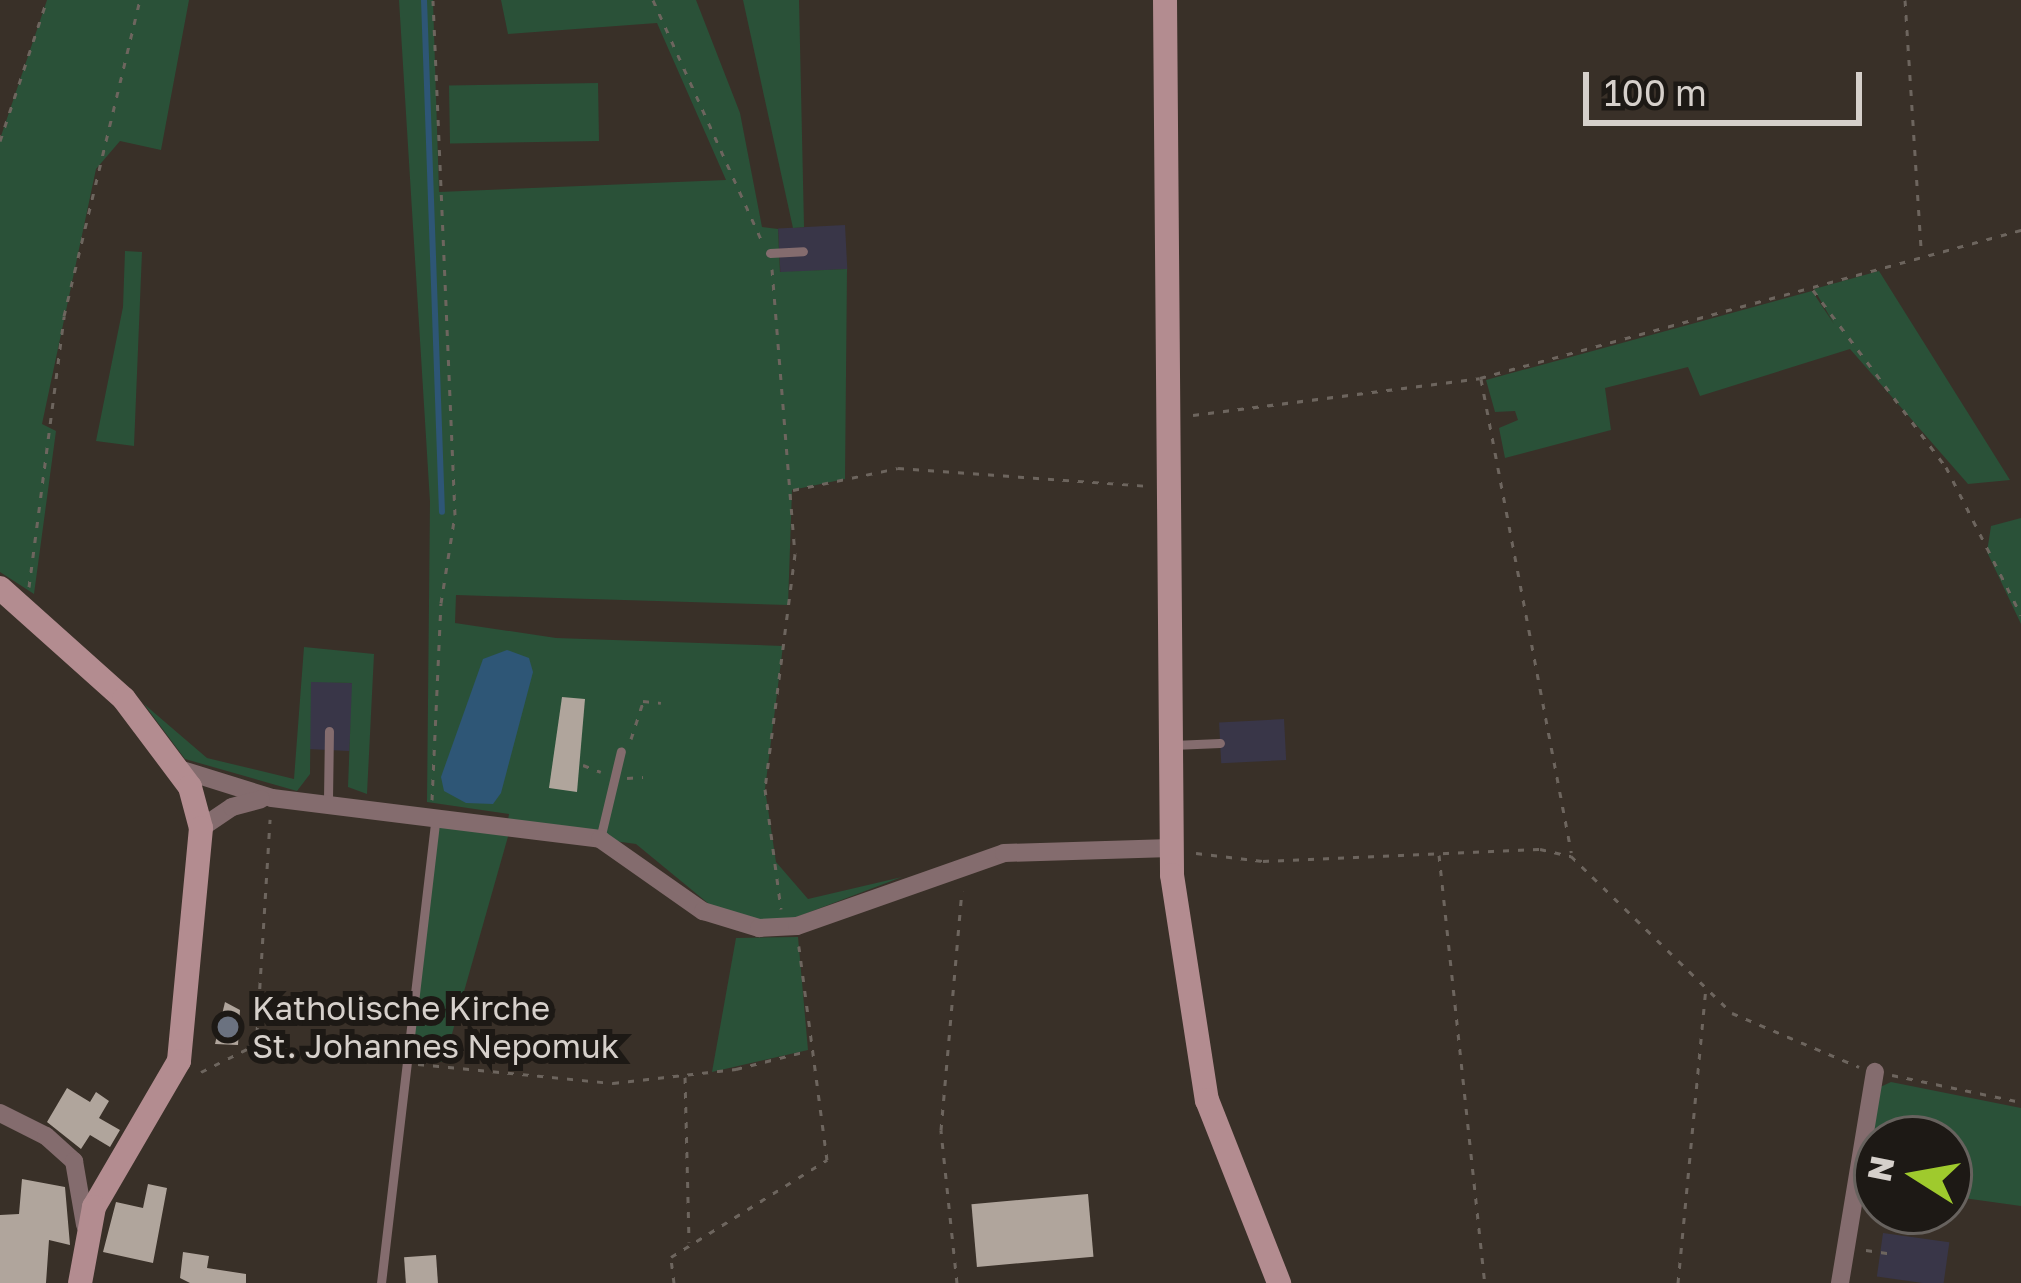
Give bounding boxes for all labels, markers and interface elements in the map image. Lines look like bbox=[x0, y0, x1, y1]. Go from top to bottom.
scale bar bbox=[1589, 48, 1868, 122]
text: 100 m bbox=[1604, 71, 1707, 114]
place label: Katholische Kirche St. Johannes Nepomuk bbox=[252, 988, 619, 1066]
marker: Katholische Kirche St. Johannes Nepomuk bbox=[215, 1014, 241, 1040]
north arrow bbox=[1853, 1115, 1973, 1235]
text: N bbox=[1859, 1153, 1902, 1185]

